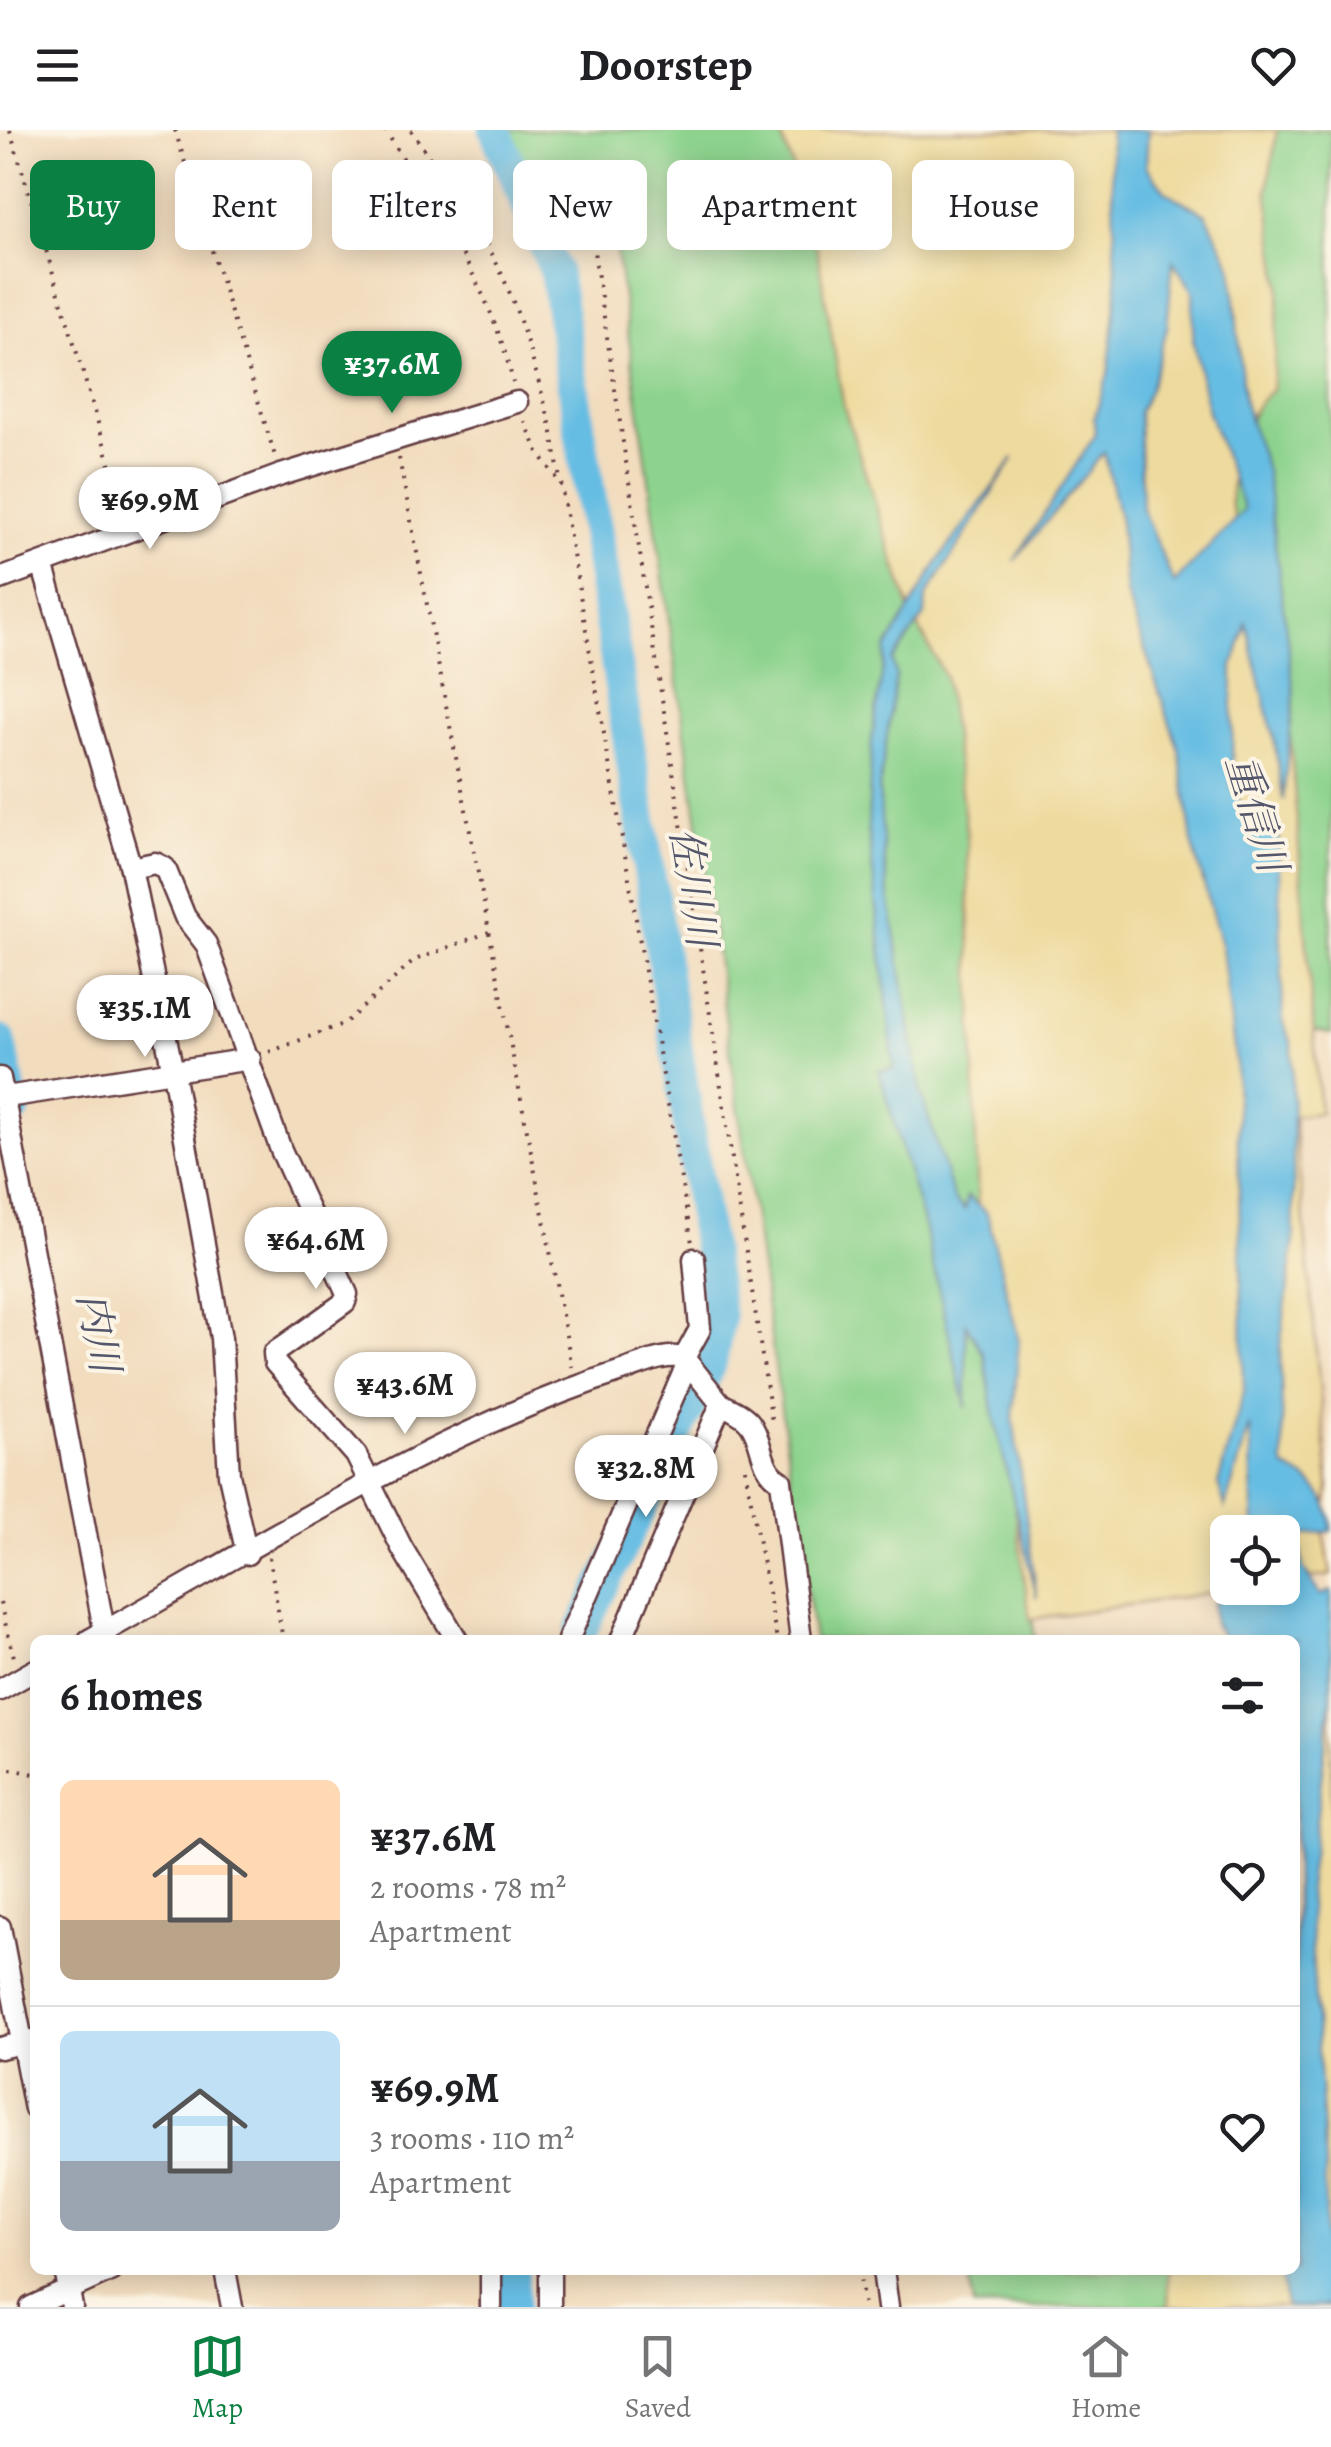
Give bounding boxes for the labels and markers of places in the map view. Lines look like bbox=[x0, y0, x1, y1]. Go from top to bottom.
pin: ¥37.6M bbox=[311, 331, 473, 416]
pin: ¥69.9M bbox=[69, 467, 231, 552]
pin: ¥35.1M bbox=[64, 975, 226, 1060]
pin: ¥64.6M bbox=[235, 1207, 397, 1292]
pin: ¥43.6M bbox=[324, 1352, 486, 1437]
pin: ¥32.8M bbox=[565, 1435, 727, 1520]

